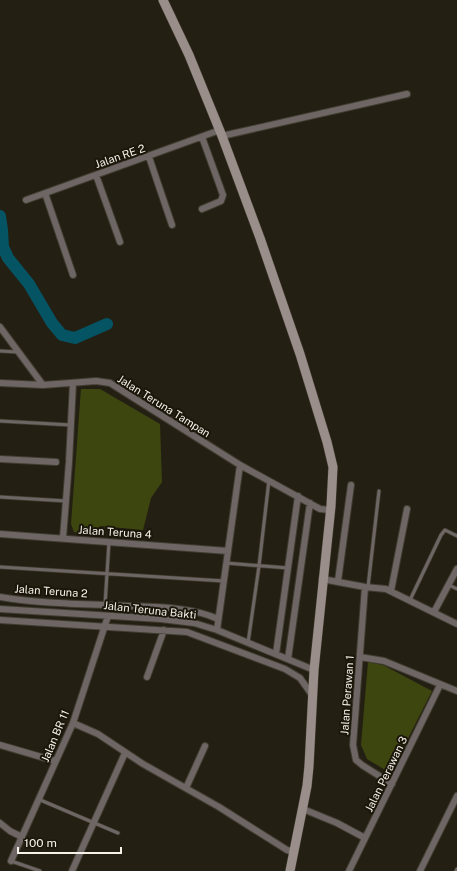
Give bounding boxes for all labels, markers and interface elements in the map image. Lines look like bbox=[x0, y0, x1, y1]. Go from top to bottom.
street label: Jalan RE 2 bbox=[93, 142, 147, 170]
street label: Jalan Teruna Tampan bbox=[115, 373, 213, 439]
street label: Jalan Teruna 4 bbox=[78, 523, 152, 541]
street label: Jalan Teruna 2 bbox=[14, 582, 88, 600]
street label: Jalan Teruna Bakti bbox=[103, 599, 197, 621]
street label: Jalan Perawan 1 bbox=[338, 655, 356, 735]
street label: Jalan BR 11 bbox=[39, 708, 71, 764]
street label: Jalan Perawan 3 bbox=[363, 734, 409, 814]
scale bar bbox=[18, 829, 121, 855]
text: 100 m bbox=[24, 836, 57, 850]

